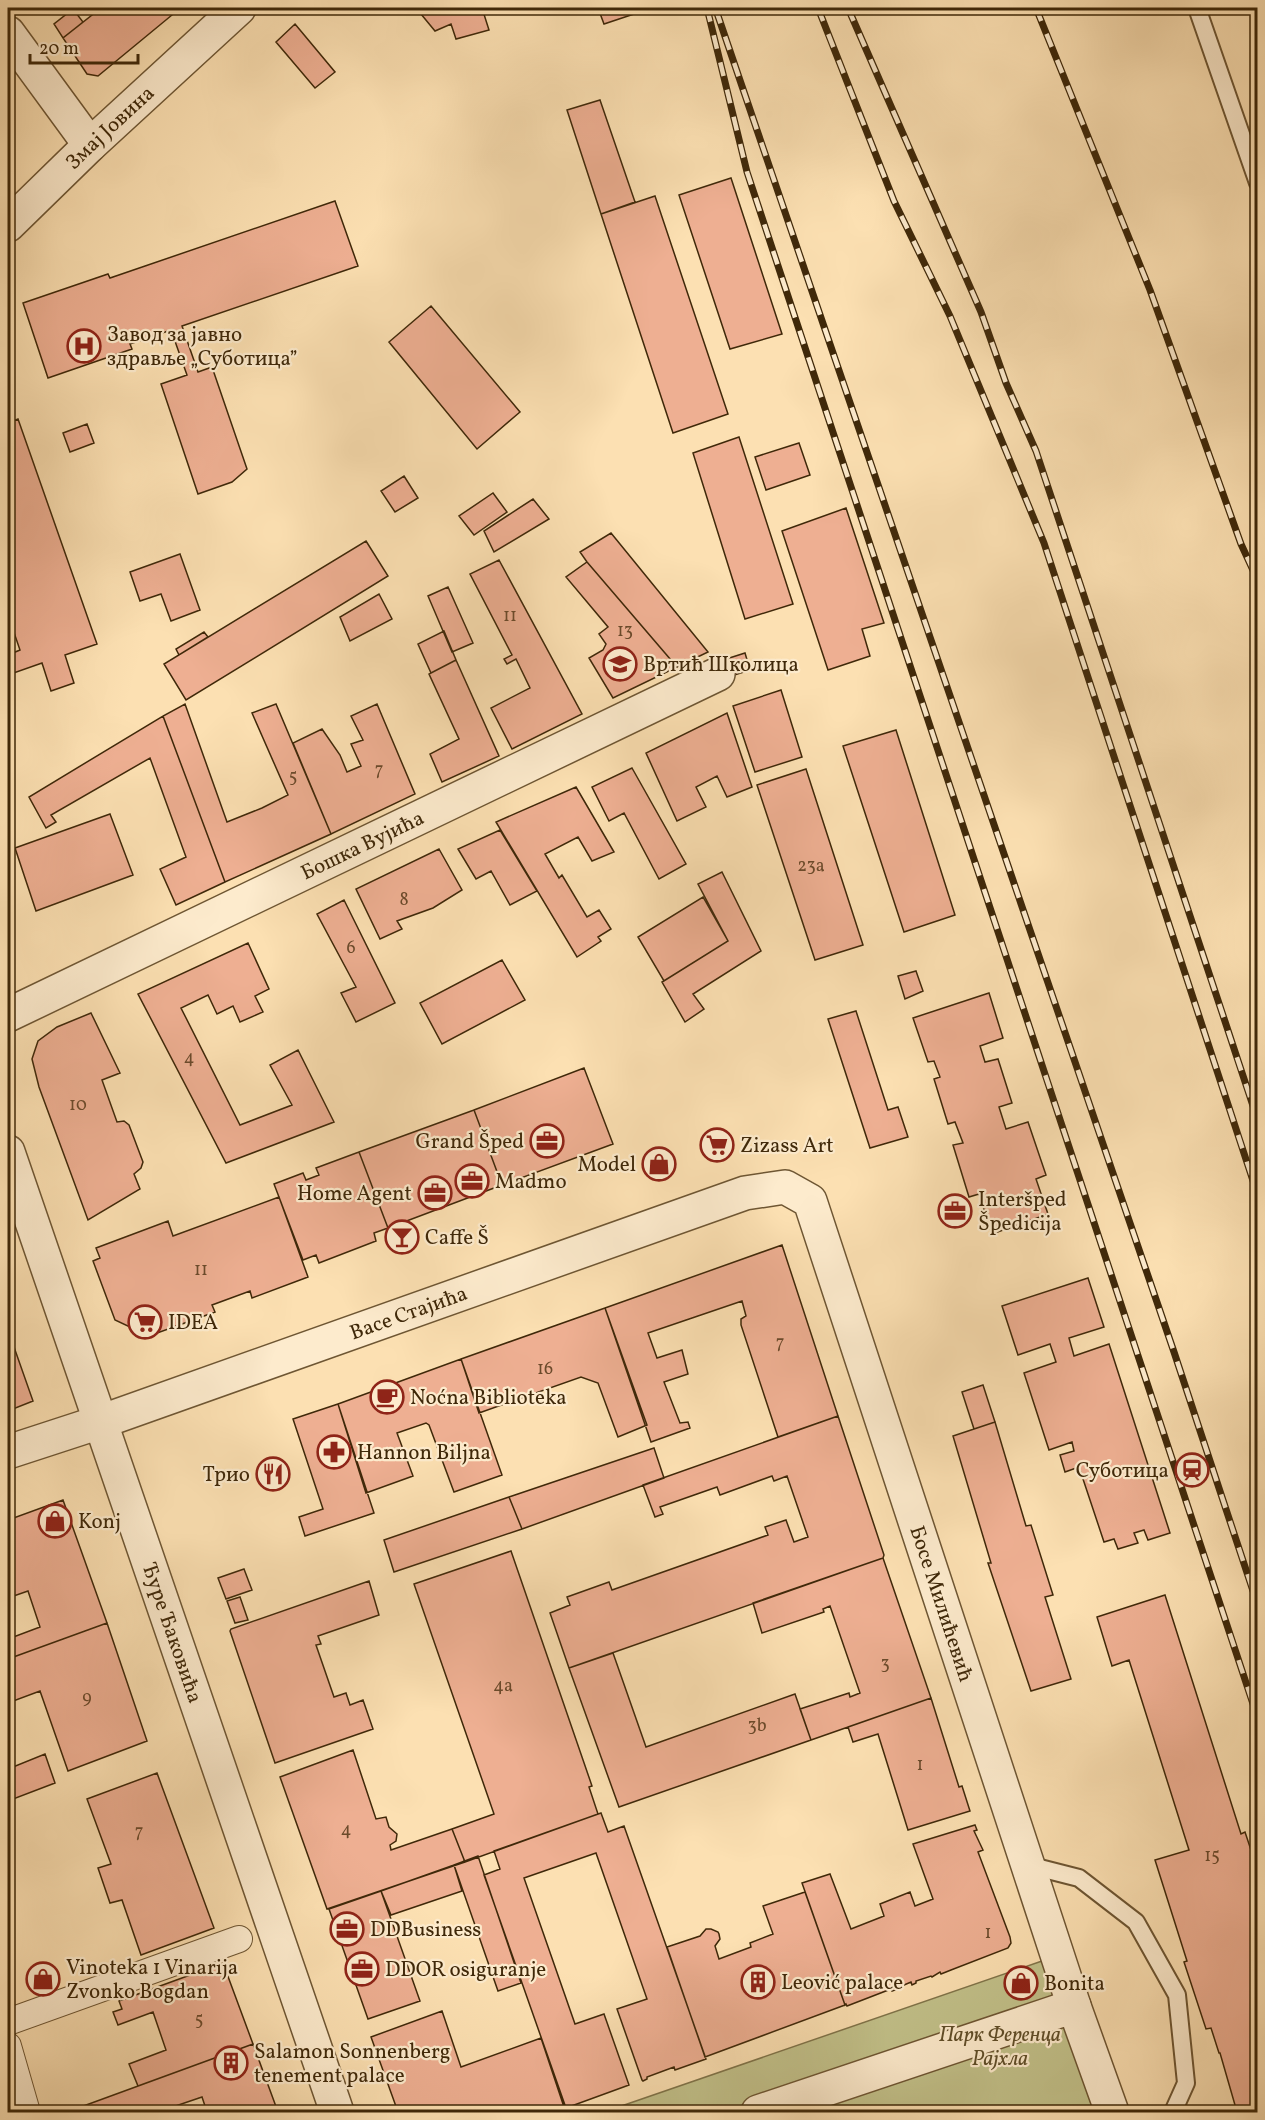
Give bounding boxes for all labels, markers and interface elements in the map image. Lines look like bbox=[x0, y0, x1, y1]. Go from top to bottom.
scale bar bbox=[30, 27, 138, 65]
text: 20 m bbox=[39, 37, 79, 62]
street label: Змај Јовина bbox=[60, 80, 161, 177]
place label: Завод за јавно здравље „Суботица” bbox=[107, 321, 298, 374]
hospital icon: Завод за јавно здравље „Суботица” bbox=[66, 328, 102, 364]
house number: 11 bbox=[503, 604, 517, 629]
house number: 13 bbox=[617, 619, 633, 644]
school or university icon: Вртић Школица bbox=[602, 646, 638, 682]
place label: Вртић Школица bbox=[643, 651, 799, 680]
house number: 7 bbox=[375, 758, 383, 783]
house number: 5 bbox=[289, 765, 297, 790]
street label: Бошка Вујића bbox=[296, 804, 429, 888]
house number: 23a bbox=[797, 854, 825, 879]
house number: 8 bbox=[399, 888, 409, 913]
house number: 6 bbox=[346, 936, 356, 961]
house number: 4 bbox=[184, 1046, 194, 1071]
house number: 10 bbox=[69, 1093, 87, 1118]
office icon: Grand Šped bbox=[529, 1123, 565, 1159]
supermarket icon: Zizass Art bbox=[699, 1127, 735, 1163]
place label: Grand Šped bbox=[415, 1128, 524, 1157]
place label: Zizass Art bbox=[740, 1132, 834, 1161]
shop icon: Model bbox=[641, 1146, 677, 1182]
place label: Model bbox=[578, 1151, 636, 1180]
office icon: Madmo bbox=[454, 1163, 490, 1199]
place label: Madmo bbox=[495, 1168, 567, 1197]
office icon: Home Agent bbox=[417, 1175, 453, 1211]
place label: Home Agent bbox=[297, 1180, 412, 1209]
place label: Interšped Špedicija bbox=[978, 1186, 1067, 1239]
office icon: Interšped Špedicija bbox=[937, 1193, 973, 1229]
bar icon: Caffe Š bbox=[384, 1219, 420, 1255]
place label: Caffe Š bbox=[425, 1224, 489, 1253]
house number: 11 bbox=[194, 1258, 208, 1283]
street label: Васе Стајића bbox=[346, 1280, 472, 1348]
supermarket icon: IDEA bbox=[127, 1304, 163, 1340]
place label: IDEA bbox=[168, 1309, 218, 1338]
house number: 7 bbox=[776, 1331, 784, 1356]
house number: 16 bbox=[537, 1357, 553, 1382]
cafe icon: Noćna Biblioteka bbox=[369, 1379, 405, 1415]
place label: Noćna Biblioteka bbox=[410, 1384, 567, 1413]
pharmacy icon: Hannon Biljna bbox=[316, 1434, 352, 1470]
place label: Hannon Biljna bbox=[357, 1439, 491, 1468]
station icon: Суботица bbox=[1174, 1452, 1210, 1488]
restaurant icon: Трио bbox=[255, 1456, 291, 1492]
place label: Суботица bbox=[1076, 1457, 1169, 1486]
place label: Трио bbox=[203, 1461, 250, 1490]
shop icon: Konj bbox=[37, 1503, 73, 1539]
place label: Konj bbox=[78, 1508, 121, 1537]
street label: Босе Милићевић bbox=[901, 1522, 980, 1686]
street label: Ђуре Ђаковића bbox=[134, 1559, 209, 1707]
house number: 3 bbox=[880, 1652, 890, 1677]
house number: 4a bbox=[493, 1674, 513, 1699]
house number: 9 bbox=[82, 1686, 92, 1711]
house number: 3b bbox=[747, 1714, 767, 1739]
house number: 1 bbox=[917, 1753, 923, 1778]
house number: 4 bbox=[341, 1818, 351, 1843]
house number: 7 bbox=[135, 1820, 143, 1845]
house number: 15 bbox=[1204, 1844, 1220, 1869]
office icon: DDBusiness bbox=[329, 1911, 365, 1947]
place label: DDBusiness bbox=[370, 1916, 481, 1945]
house number: 1 bbox=[985, 1921, 991, 1946]
office icon: DDOR osiguranje bbox=[344, 1951, 380, 1987]
place label: Vinoteka 1 Vinarija Zvonko Bogdan bbox=[66, 1954, 238, 2007]
place label: DDOR osiguranje bbox=[385, 1956, 546, 1985]
shop icon: Vinoteka 1 Vinarija Zvonko Bogdan bbox=[25, 1961, 61, 1997]
building icon: Leović palace bbox=[740, 1964, 776, 2000]
shop icon: Bonita bbox=[1003, 1965, 1039, 2001]
place label: Leović palace bbox=[781, 1969, 903, 1998]
place label: Bonita bbox=[1044, 1970, 1105, 1999]
house number: 5 bbox=[195, 2008, 203, 2033]
park label: Парк Ференца Рајхла bbox=[939, 2021, 1061, 2074]
place label: Salamon Sonnenberg tenement palace bbox=[254, 2038, 451, 2091]
building icon: Salamon Sonnenberg tenement palace bbox=[213, 2045, 249, 2081]

